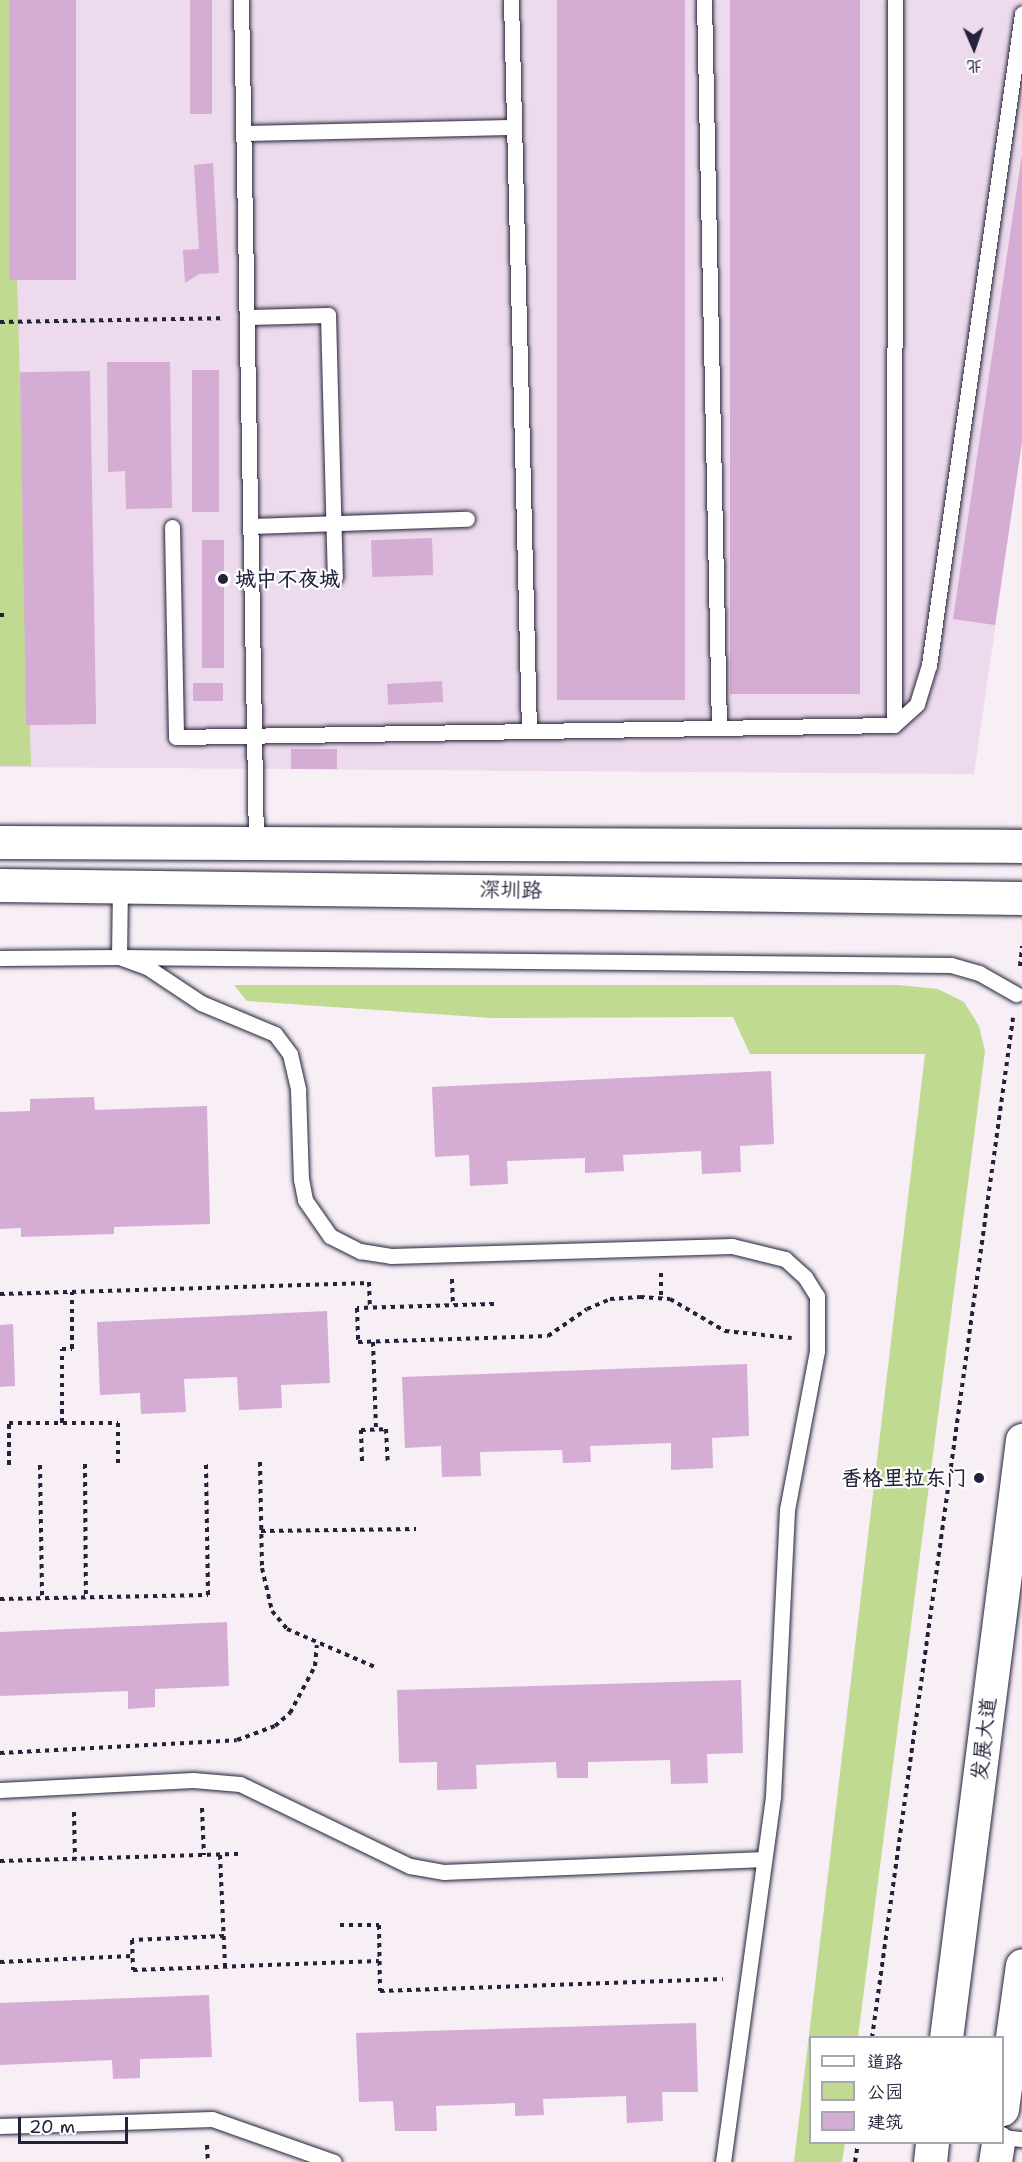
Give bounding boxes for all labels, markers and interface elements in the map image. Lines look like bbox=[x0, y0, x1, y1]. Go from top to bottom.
north arrow bbox=[944, 18, 1004, 78]
text: 北 bbox=[966, 56, 983, 77]
place label: 城中不夜城 bbox=[235, 566, 340, 592]
marker: 城中不夜城 bbox=[216, 572, 230, 586]
street label: 深圳路 bbox=[479, 877, 543, 903]
place label: 香格里拉东门 bbox=[841, 1465, 967, 1491]
marker: 香格里拉东门 bbox=[972, 1471, 986, 1485]
street label: 发展大道 bbox=[966, 1696, 1002, 1782]
legend bbox=[809, 2036, 1004, 2144]
text: 道路 bbox=[867, 2050, 903, 2074]
text: 公园 bbox=[867, 2080, 903, 2104]
scale bar bbox=[21, 2105, 130, 2143]
text: 建筑 bbox=[867, 2110, 903, 2134]
text: 20 m bbox=[29, 2115, 75, 2139]

